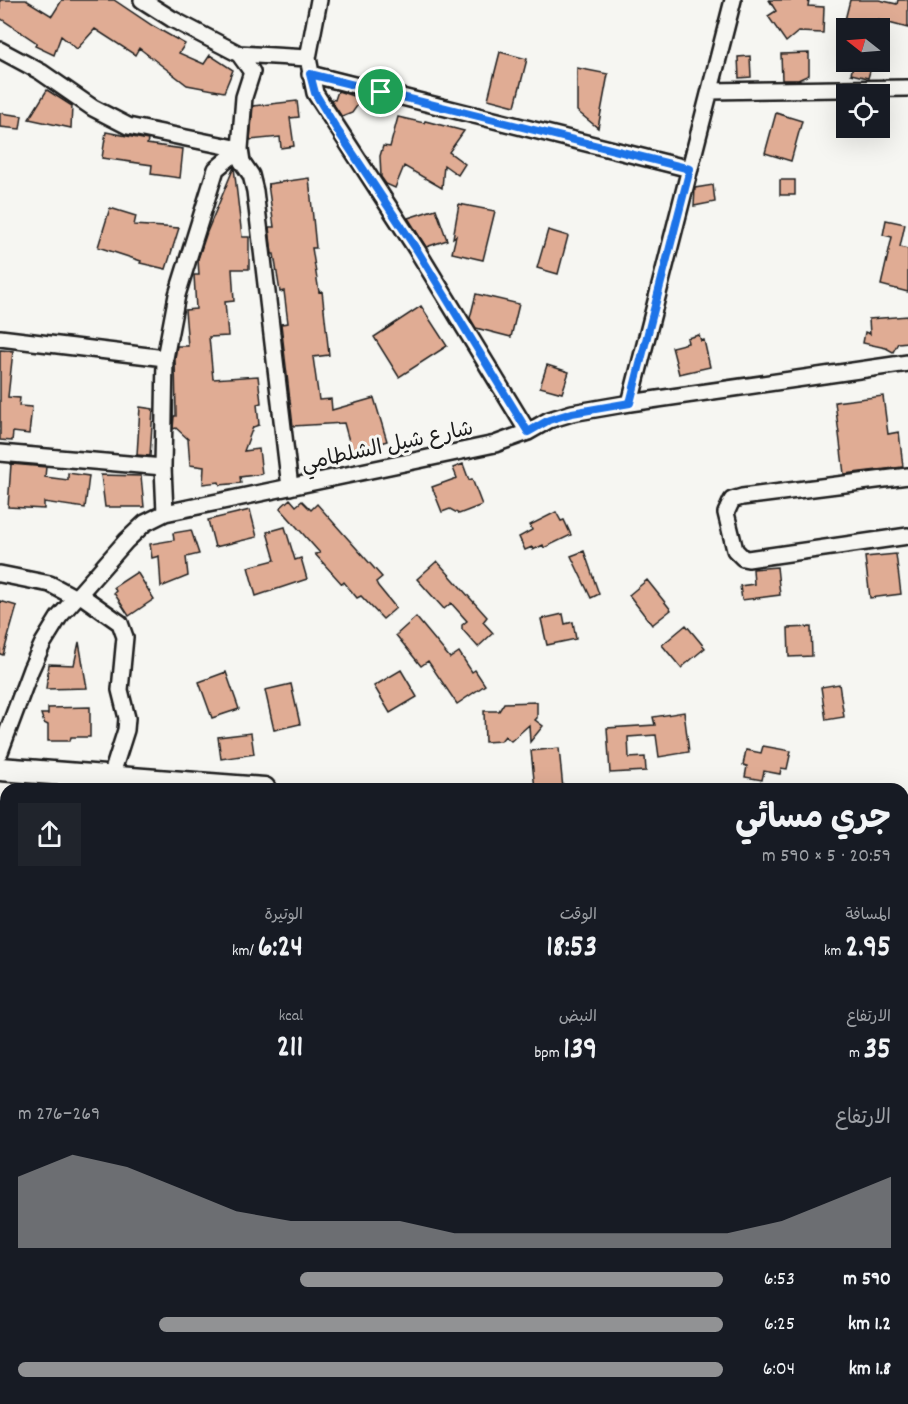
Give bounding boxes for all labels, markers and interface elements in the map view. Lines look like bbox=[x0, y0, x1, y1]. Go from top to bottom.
north arrow bbox=[836, 18, 890, 72]
map controls bbox=[836, 18, 890, 138]
pin bbox=[355, 66, 406, 117]
icon: arrive bbox=[364, 75, 397, 108]
button: locate bbox=[836, 84, 890, 138]
street label: شارع شيل الشلطامي bbox=[299, 415, 477, 482]
text: جري مسائي bbox=[735, 797, 891, 844]
button: share bbox=[18, 803, 81, 866]
text: 20:59 · 5 × 590 m bbox=[762, 843, 891, 871]
text: الوتيرة bbox=[264, 904, 303, 927]
text: الوقت bbox=[560, 904, 597, 927]
text: المسافة bbox=[845, 904, 891, 927]
text: 6:24 bbox=[258, 928, 303, 971]
text: 18:53 bbox=[546, 928, 597, 971]
text: 2.95 bbox=[845, 928, 891, 971]
text: /km bbox=[232, 940, 258, 963]
text: km bbox=[824, 940, 845, 963]
text: kcal bbox=[279, 1005, 303, 1028]
text: النبض bbox=[559, 1006, 597, 1029]
text: الارتفاع bbox=[846, 1006, 891, 1029]
text: 211 bbox=[277, 1028, 303, 1071]
text: 139 bbox=[563, 1030, 597, 1073]
text: 35 bbox=[864, 1030, 891, 1073]
text: bpm bbox=[534, 1042, 563, 1065]
text: m bbox=[849, 1042, 864, 1065]
text: 269–276 m bbox=[18, 1101, 100, 1129]
text: الارتفاع bbox=[835, 1105, 891, 1133]
text: 6:53 bbox=[764, 1266, 795, 1294]
text: 590 m bbox=[843, 1266, 891, 1294]
text: 6:25 bbox=[764, 1311, 795, 1339]
text: 1.2 km bbox=[848, 1311, 891, 1339]
text: 6:04 bbox=[763, 1356, 795, 1384]
text: 1.8 km bbox=[849, 1356, 891, 1384]

